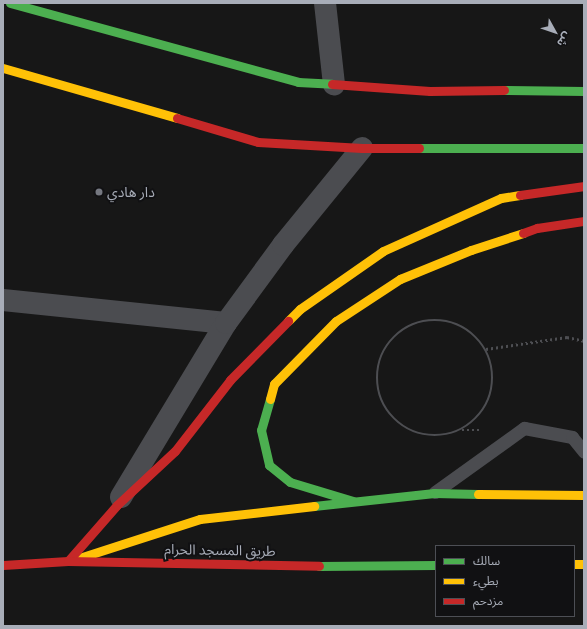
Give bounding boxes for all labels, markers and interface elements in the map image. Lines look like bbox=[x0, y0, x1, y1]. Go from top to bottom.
north arrow bbox=[535, 12, 575, 52]
text: ش bbox=[554, 29, 574, 50]
place label: دار هادي bbox=[107, 184, 155, 200]
marker: دار هادي bbox=[94, 187, 104, 197]
street label: طريق المسجد الحرام bbox=[164, 541, 276, 559]
legend bbox=[435, 545, 575, 617]
text: سالك bbox=[473, 553, 500, 568]
text: بطيء bbox=[473, 573, 499, 588]
text: مزدحم bbox=[473, 593, 503, 608]

